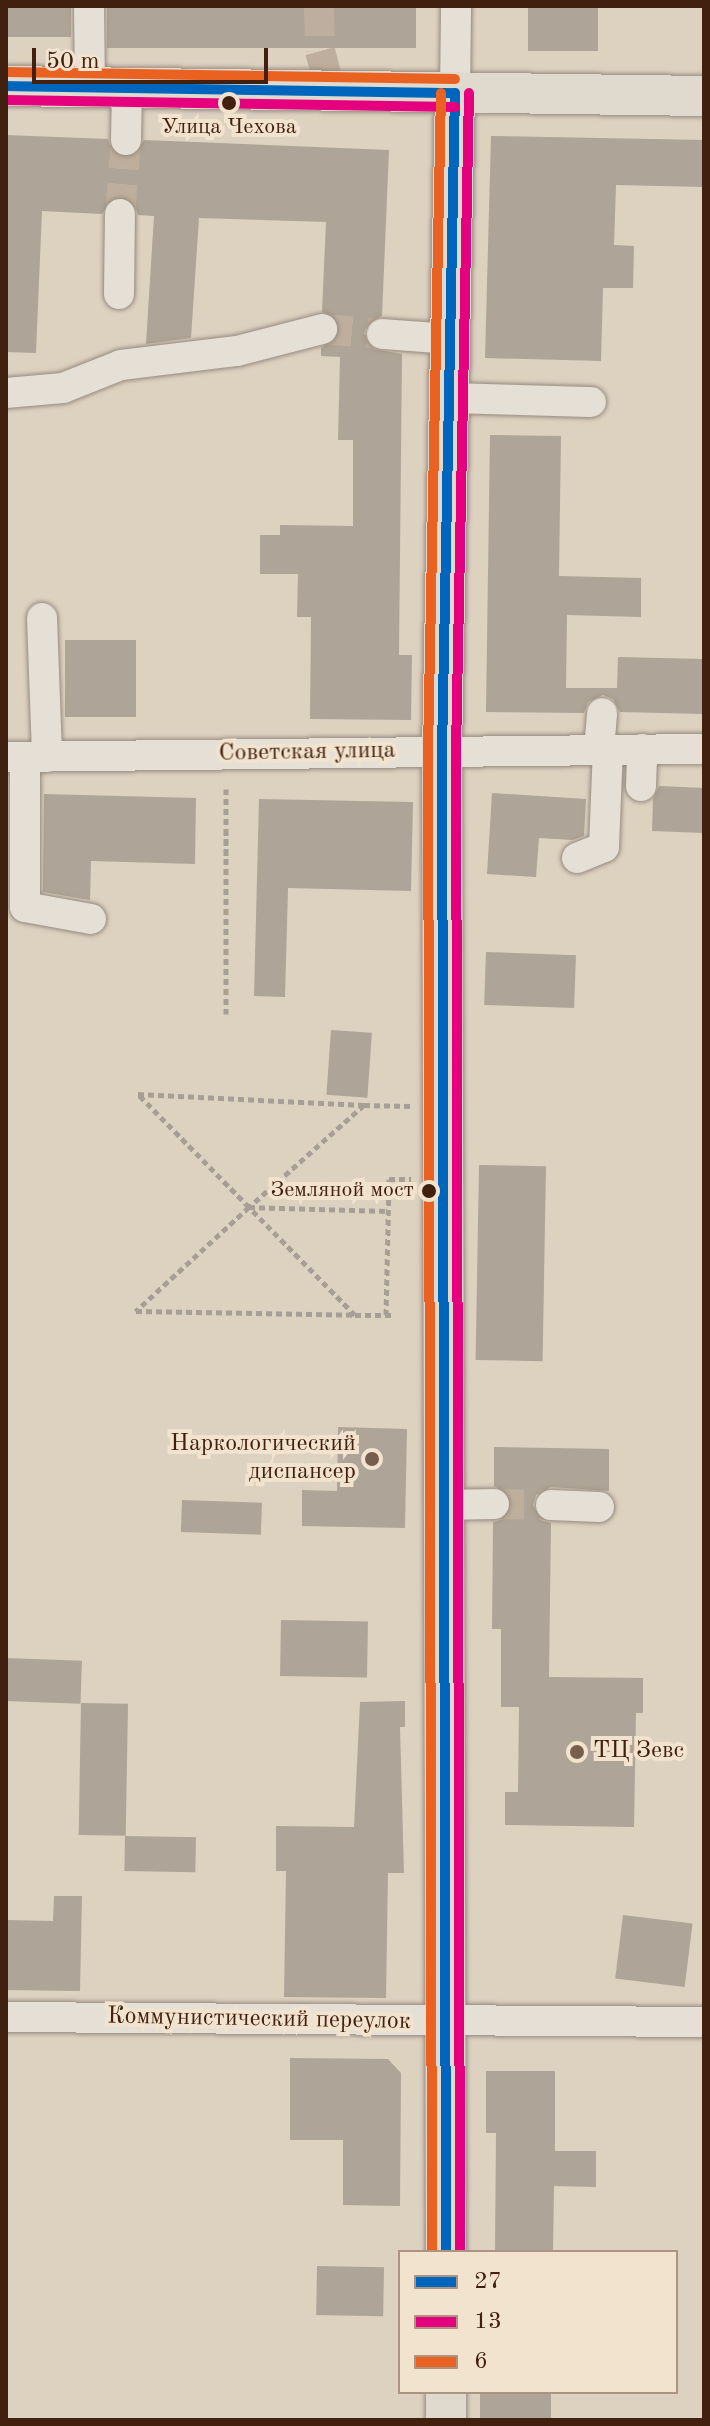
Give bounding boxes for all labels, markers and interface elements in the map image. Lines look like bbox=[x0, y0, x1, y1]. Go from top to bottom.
scale bar bbox=[36, 32, 272, 82]
text: 50 m bbox=[46, 50, 100, 74]
marker: Улица Чехова bbox=[221, 95, 237, 111]
place label: Улица Чехова bbox=[161, 115, 297, 141]
street label: Советская улица bbox=[218, 737, 396, 769]
place label: Земляной мост bbox=[270, 1178, 414, 1204]
marker: Земляной мост bbox=[421, 1183, 437, 1199]
place label: Наркологический диспансер bbox=[170, 1431, 356, 1487]
marker: Наркологический диспансер bbox=[363, 1450, 381, 1468]
place label: ТЦ Зевс bbox=[593, 1738, 684, 1766]
marker: ТЦ Зевс bbox=[568, 1743, 586, 1761]
street label: Коммунистический переулок bbox=[107, 2003, 411, 2037]
legend bbox=[398, 2250, 678, 2394]
text: 27 bbox=[474, 2270, 502, 2294]
text: 13 bbox=[474, 2310, 502, 2334]
text: 6 bbox=[474, 2350, 488, 2374]

